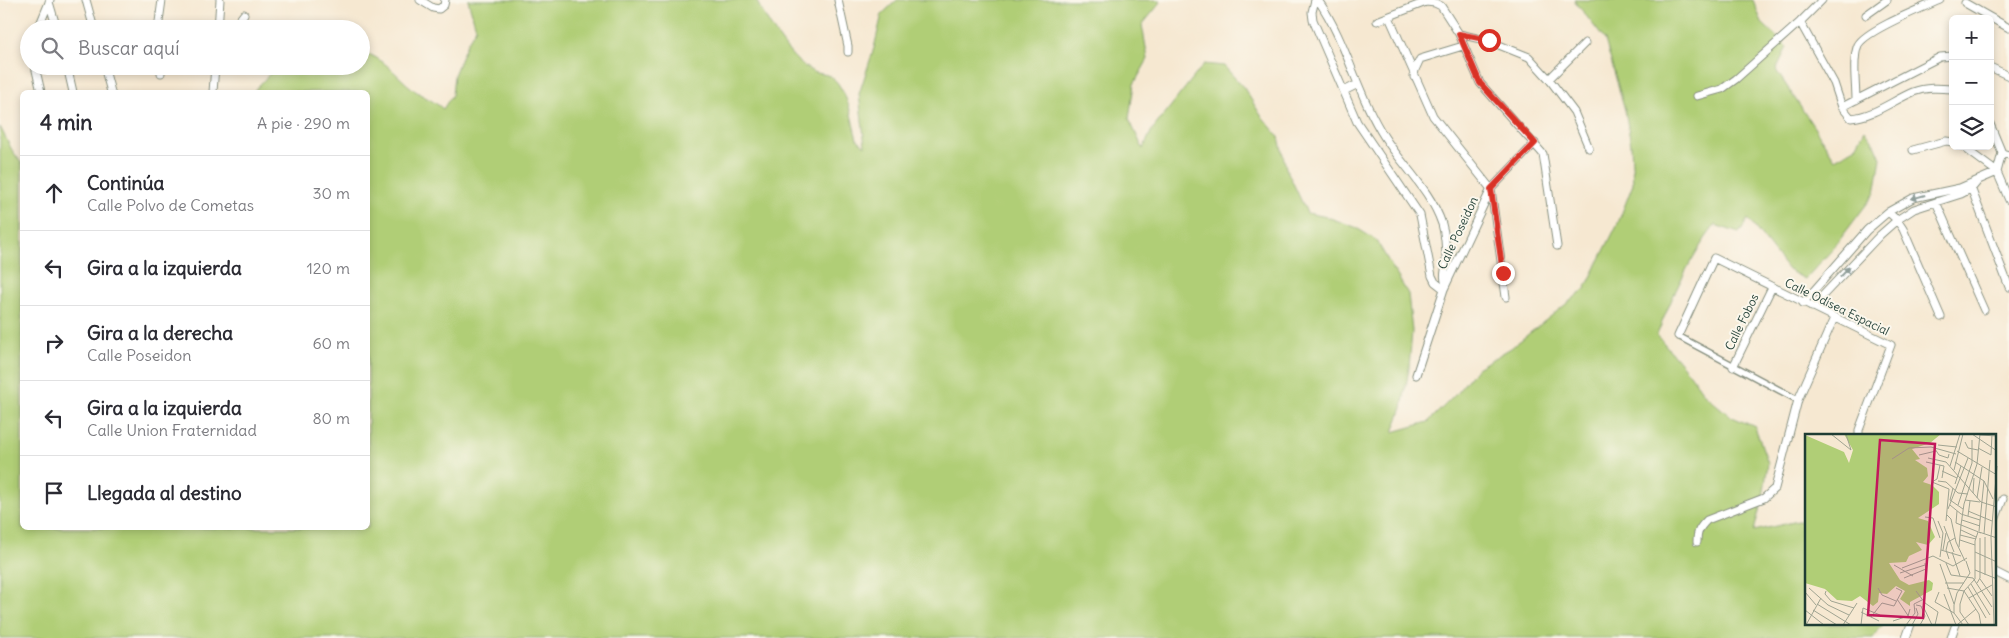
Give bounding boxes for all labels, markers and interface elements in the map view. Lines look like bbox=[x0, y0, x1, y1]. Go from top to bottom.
map controls bbox=[1949, 15, 1994, 150]
button: + bbox=[1949, 15, 1994, 60]
search box bbox=[20, 20, 370, 75]
route start bbox=[1478, 29, 1501, 52]
icon: search bbox=[38, 34, 66, 62]
text: Buscar aquí bbox=[78, 36, 179, 60]
button: − bbox=[1949, 60, 1994, 105]
button: layers bbox=[1949, 105, 1994, 150]
text: 4 min bbox=[40, 109, 92, 136]
text: A pie · 290 m bbox=[257, 113, 350, 133]
text: Continúa bbox=[87, 171, 164, 195]
icon: ahead bbox=[40, 179, 68, 207]
text: 30 m bbox=[313, 183, 350, 203]
street label: Calle Poseidon bbox=[1434, 194, 1481, 271]
one-way arrow bbox=[1910, 194, 1925, 202]
text: Calle Polvo de Cometas bbox=[87, 195, 254, 215]
icon: left bbox=[40, 254, 68, 282]
text: Gira a la izquierda bbox=[87, 256, 242, 280]
text: 120 m bbox=[307, 258, 350, 278]
route end bbox=[1492, 262, 1515, 285]
one-way arrow bbox=[1839, 266, 1851, 278]
street label: Calle Odísea Espacial bbox=[1782, 275, 1892, 338]
street label: Calle Fobos bbox=[1721, 291, 1762, 353]
text: Gira a la derecha bbox=[87, 321, 233, 345]
icon: right bbox=[40, 329, 68, 357]
text: 60 m bbox=[312, 333, 350, 353]
text: Calle Poseidon bbox=[87, 345, 192, 365]
text: Gira a la izquierda bbox=[87, 396, 242, 420]
icon: left bbox=[40, 404, 68, 432]
text: 80 m bbox=[312, 408, 350, 428]
text: Calle Union Fraternidad bbox=[87, 420, 257, 440]
inset map bbox=[1805, 434, 1996, 626]
icon: arrive bbox=[40, 479, 68, 507]
text: Llegada al destino bbox=[87, 481, 242, 505]

